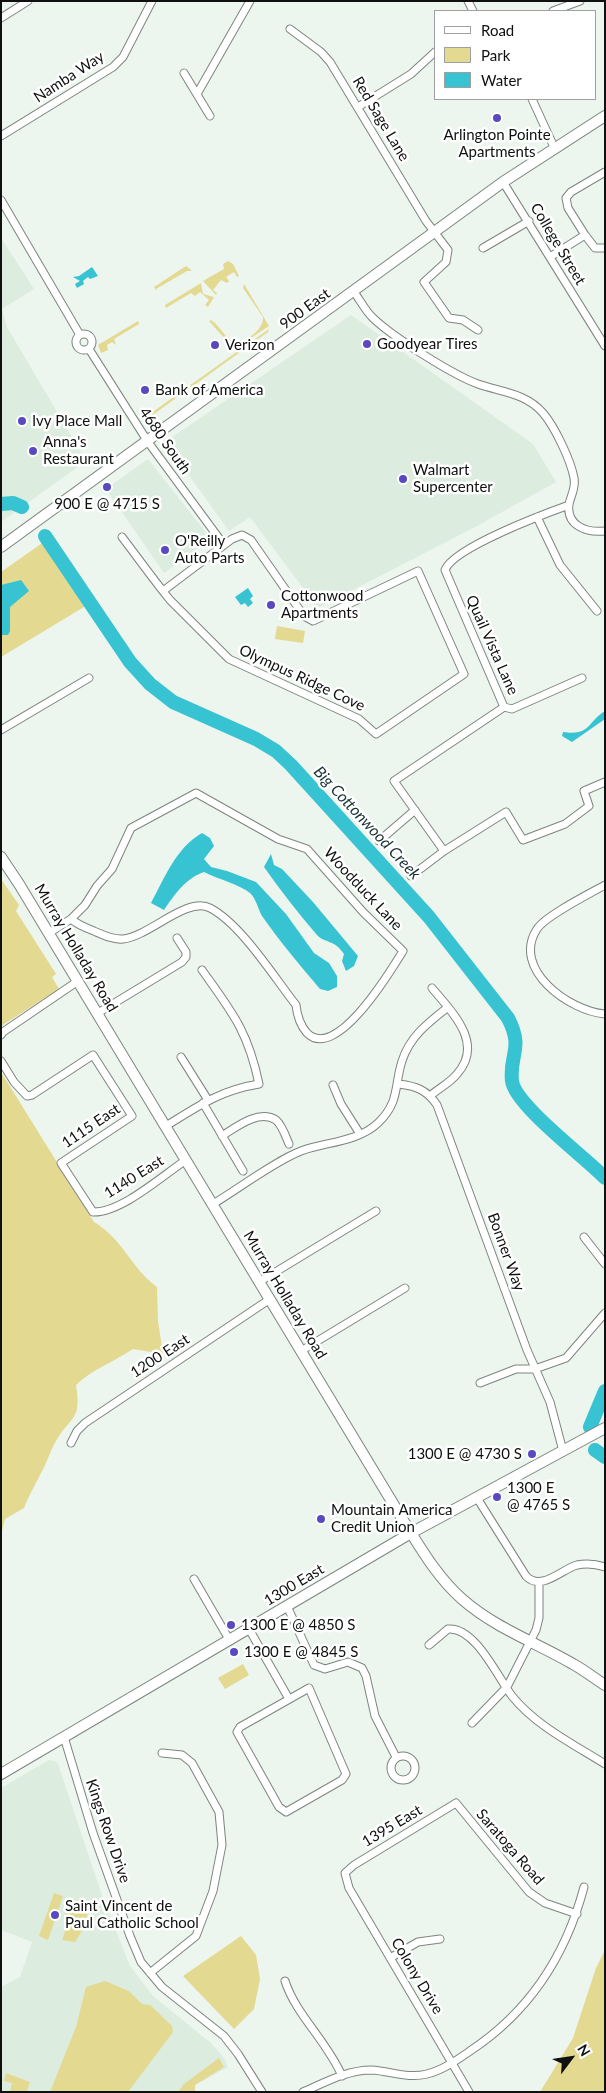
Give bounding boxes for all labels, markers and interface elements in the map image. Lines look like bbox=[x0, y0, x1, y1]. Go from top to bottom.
legend bbox=[434, 10, 596, 100]
text: Road bbox=[481, 21, 514, 39]
text: Park bbox=[481, 46, 510, 64]
street label: Namba Way bbox=[30, 48, 108, 106]
text: Water bbox=[481, 71, 522, 89]
street label: Red Sage Lane bbox=[349, 73, 413, 165]
marker: Arlington Pointe Apartments bbox=[491, 112, 503, 124]
place label: Arlington Pointe Apartments bbox=[443, 126, 551, 161]
street label: College Street bbox=[527, 200, 589, 288]
street label: 900 East bbox=[276, 285, 334, 333]
place label: Goodyear Tires bbox=[377, 335, 477, 353]
place label: Verizon bbox=[225, 336, 275, 354]
marker: Goodyear Tires bbox=[361, 338, 373, 350]
marker: Verizon bbox=[209, 339, 221, 351]
place label: Bank of America bbox=[155, 381, 263, 399]
marker: Bank of America bbox=[139, 384, 151, 396]
street label: 4680 South bbox=[135, 404, 195, 478]
place label: Ivy Place Mall bbox=[32, 412, 122, 430]
marker: Ivy Place Mall bbox=[16, 415, 28, 427]
place label: Anna's Restaurant bbox=[43, 433, 114, 468]
marker: Anna's Restaurant bbox=[27, 445, 39, 457]
place label: Walmart Supercenter bbox=[413, 461, 493, 496]
marker: Walmart Supercenter bbox=[397, 473, 409, 485]
marker: 900 E @ 4715 S bbox=[101, 481, 113, 493]
place label: 900 E @ 4715 S bbox=[54, 495, 160, 513]
place label: O'Reilly Auto Parts bbox=[175, 532, 245, 567]
marker: O'Reilly Auto Parts bbox=[159, 544, 171, 556]
place label: Cottonwood Apartments bbox=[281, 587, 363, 622]
street label: Quail Vista Lane bbox=[462, 592, 522, 698]
marker: Cottonwood Apartments bbox=[265, 599, 277, 611]
street label: Olympus Ridge Cove bbox=[236, 641, 368, 715]
water label: Big Cottonwood Creek bbox=[310, 762, 424, 884]
street label: Woodduck Lane bbox=[320, 844, 406, 934]
street label: Murray Holladay Road bbox=[31, 881, 121, 1015]
street label: 1115 East bbox=[58, 1100, 124, 1152]
street label: 1140 East bbox=[101, 1152, 167, 1202]
street label: Bonner Way bbox=[484, 1211, 528, 1293]
street label: Murray Holladay Road bbox=[240, 1228, 330, 1362]
street label: 1200 East bbox=[127, 1330, 193, 1382]
place label: 1300 E @ 4730 S bbox=[408, 1445, 522, 1463]
marker: 1300 E @ 4730 S bbox=[526, 1448, 538, 1460]
place label: 1300 E @ 4765 S bbox=[507, 1479, 570, 1514]
marker: 1300 E @ 4765 S bbox=[491, 1491, 503, 1503]
place label: Mountain America Credit Union bbox=[331, 1501, 453, 1536]
marker: Mountain America Credit Union bbox=[315, 1513, 327, 1525]
street label: 1300 East bbox=[261, 1560, 327, 1610]
place label: 1300 E @ 4850 S bbox=[241, 1616, 355, 1634]
marker: 1300 E @ 4850 S bbox=[225, 1619, 237, 1631]
place label: 1300 E @ 4845 S bbox=[244, 1643, 358, 1661]
marker: 1300 E @ 4845 S bbox=[228, 1646, 240, 1658]
street label: Kings Row Drive bbox=[82, 1777, 134, 1885]
street label: 1395 East bbox=[359, 1801, 425, 1851]
street label: Saratoga Road bbox=[472, 1805, 548, 1889]
place label: Saint Vincent de Paul Catholic School bbox=[65, 1897, 199, 1932]
marker: Saint Vincent de Paul Catholic School bbox=[49, 1909, 61, 1921]
street label: Colony Drive bbox=[387, 1935, 447, 2017]
north arrow bbox=[546, 2033, 596, 2083]
text: N bbox=[574, 2041, 594, 2059]

